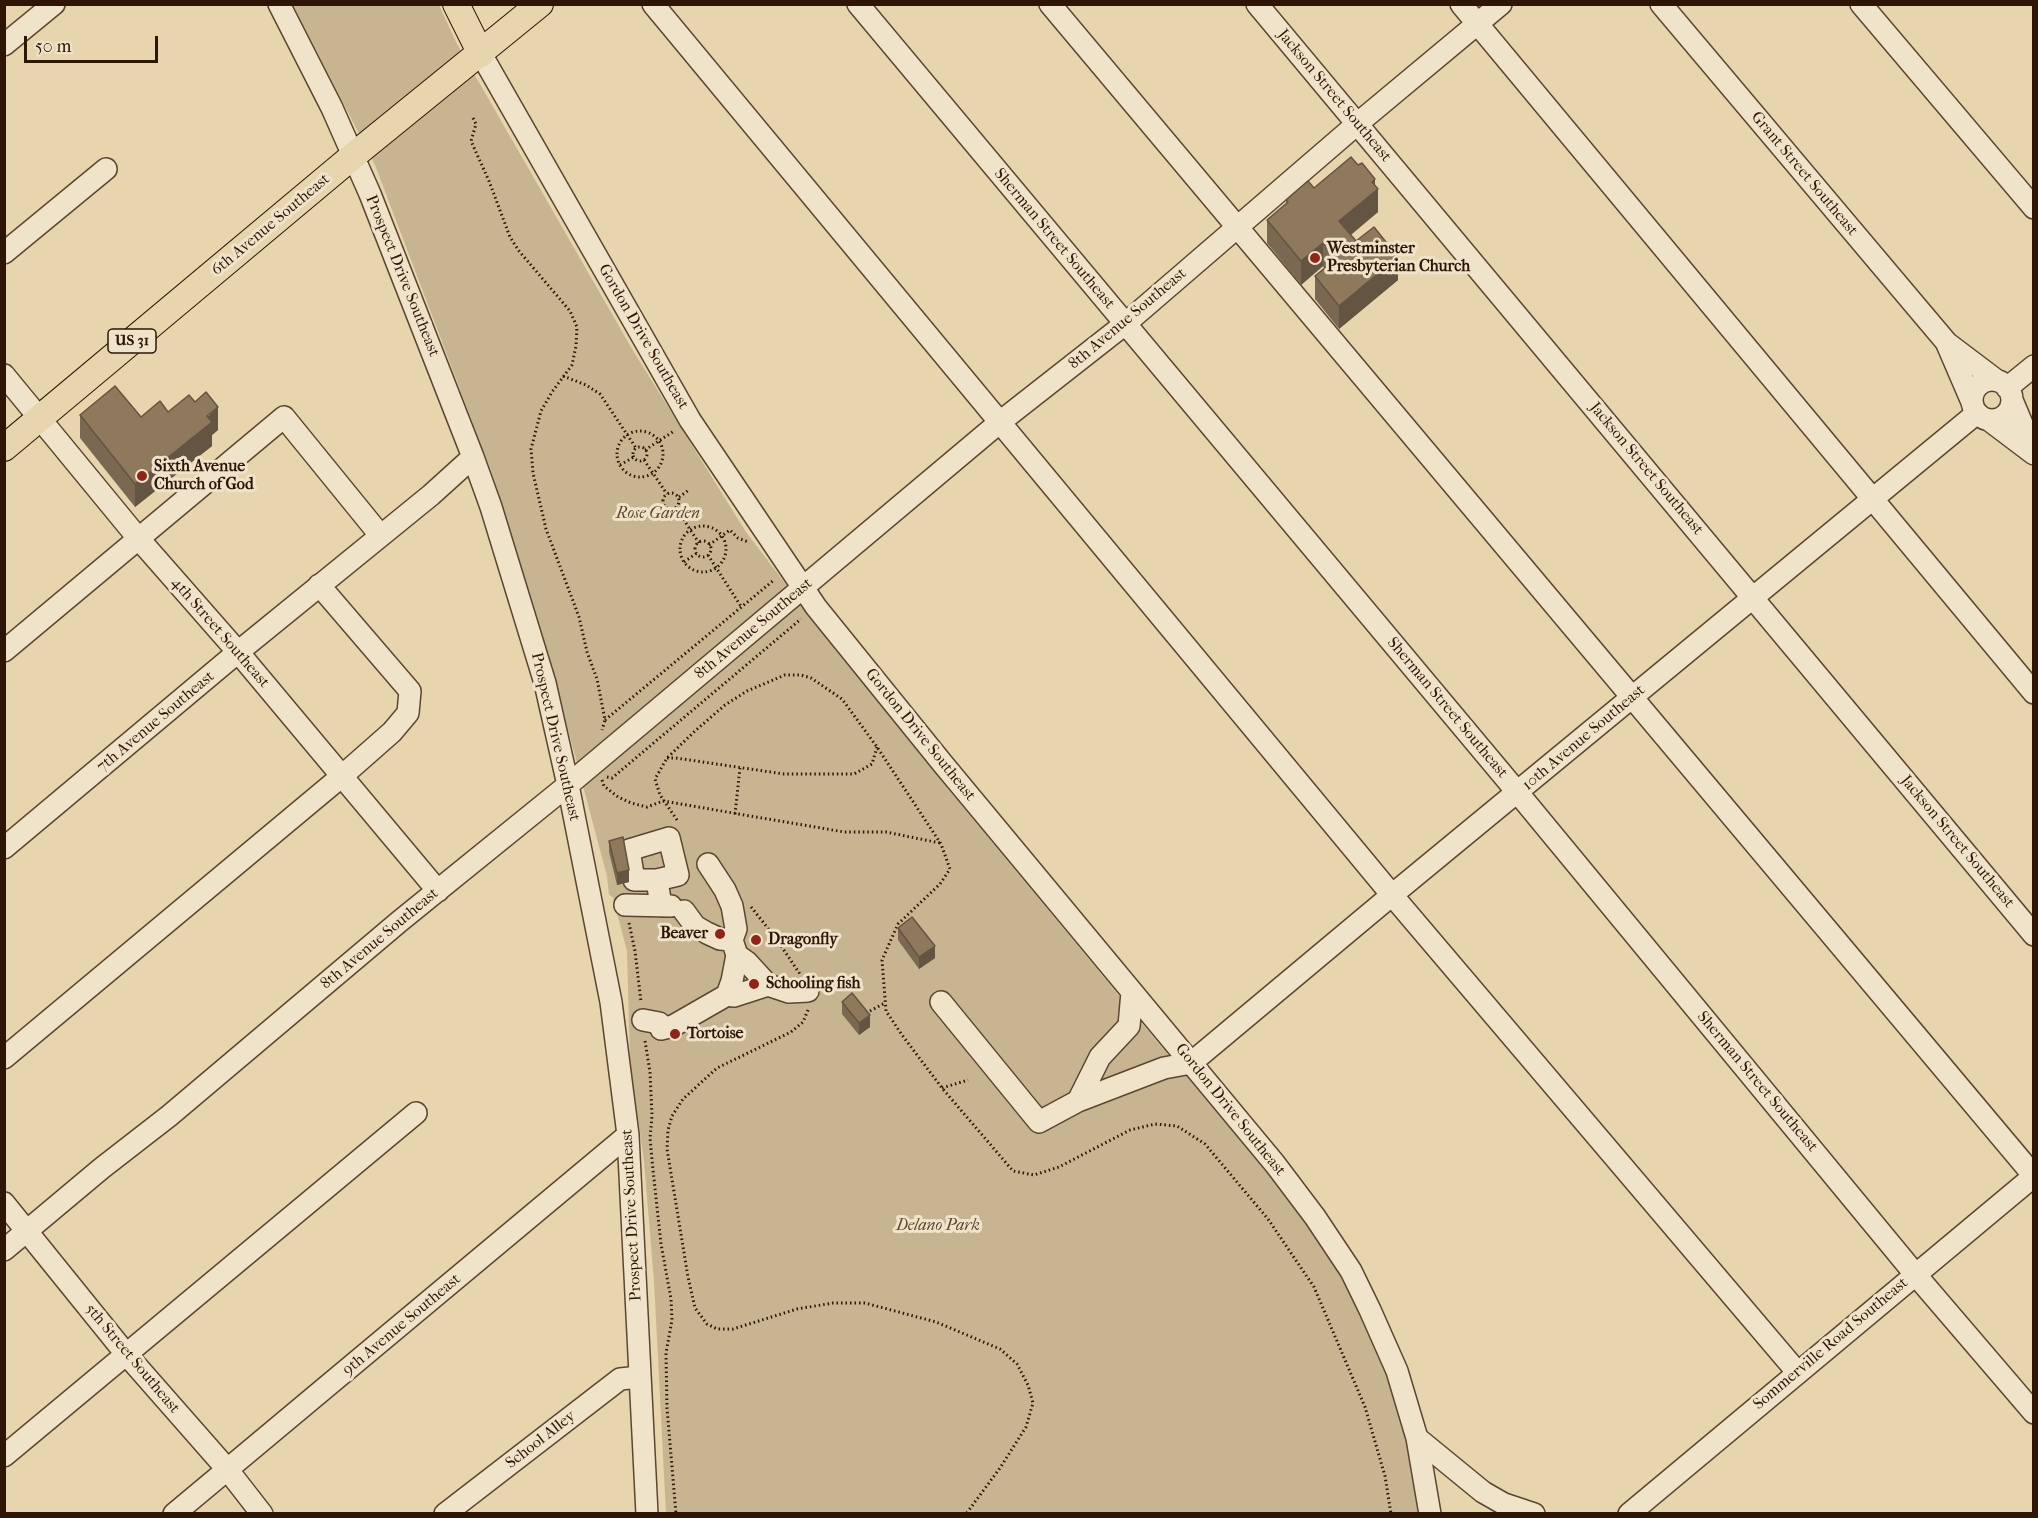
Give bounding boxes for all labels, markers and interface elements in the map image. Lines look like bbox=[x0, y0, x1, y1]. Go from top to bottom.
scale bar bbox=[27, 24, 160, 62]
street label: Jackson Street Southeast bbox=[1273, 26, 1395, 166]
text: 50 m bbox=[35, 36, 71, 57]
street label: Grant Street Southeast bbox=[1746, 108, 1862, 240]
street label: Sherman Street Southeast bbox=[990, 165, 1118, 313]
street label: 6th Avenue Southeast bbox=[208, 170, 334, 280]
street label: Prospect Drive Southeast bbox=[361, 192, 443, 360]
place label: Westminster Presbyterian Church bbox=[1327, 239, 1470, 277]
marker: Westminster Presbyterian Church bbox=[1308, 251, 1322, 265]
street label: Gordon Drive Southeast bbox=[594, 261, 692, 413]
street label: 8th Avenue Southeast bbox=[1065, 264, 1191, 374]
road number: US 31 bbox=[108, 329, 156, 353]
street label: Jackson Street Southeast bbox=[1585, 399, 1707, 539]
place label: Sixth Avenue Church of God bbox=[154, 457, 254, 495]
marker: Sixth Avenue Church of God bbox=[135, 469, 149, 483]
park label: Rose Garden bbox=[616, 504, 700, 524]
street label: 4th Street Southeast bbox=[167, 574, 273, 692]
street label: 8th Avenue Southeast bbox=[691, 574, 817, 684]
street label: Sherman Street Southeast bbox=[1383, 634, 1511, 782]
street label: Prospect Drive Southeast bbox=[526, 651, 584, 823]
street label: Gordon Drive Southeast bbox=[861, 665, 979, 805]
street label: 7th Avenue Southeast bbox=[93, 667, 219, 777]
street label: 10th Avenue Southeast bbox=[1519, 681, 1649, 795]
street label: Jackson Street Southeast bbox=[1896, 772, 2018, 912]
street label: 8th Avenue Southeast bbox=[317, 884, 443, 994]
place label: Beaver bbox=[660, 924, 708, 944]
marker: Beaver bbox=[713, 927, 727, 941]
place label: Dragonfly bbox=[768, 930, 838, 950]
marker: Dragonfly bbox=[749, 933, 763, 947]
place label: Schooling fish bbox=[766, 974, 860, 994]
marker: Schooling fish bbox=[747, 977, 761, 991]
street label: Sherman Street Southeast bbox=[1693, 1008, 1821, 1156]
place label: Tortoise bbox=[687, 1024, 743, 1044]
marker: Tortoise bbox=[668, 1027, 682, 1041]
street label: Gordon Drive Southeast bbox=[1171, 1040, 1289, 1180]
street label: Prospect Drive Southeast bbox=[618, 1128, 646, 1302]
park label: Delano Park bbox=[896, 1216, 980, 1236]
street label: 9th Avenue Southeast bbox=[339, 1270, 465, 1380]
street label: Sommerville Road Southeast bbox=[1750, 1274, 1912, 1414]
street label: 5th Street Southeast bbox=[80, 1300, 184, 1418]
street label: School Alley bbox=[502, 1407, 580, 1473]

